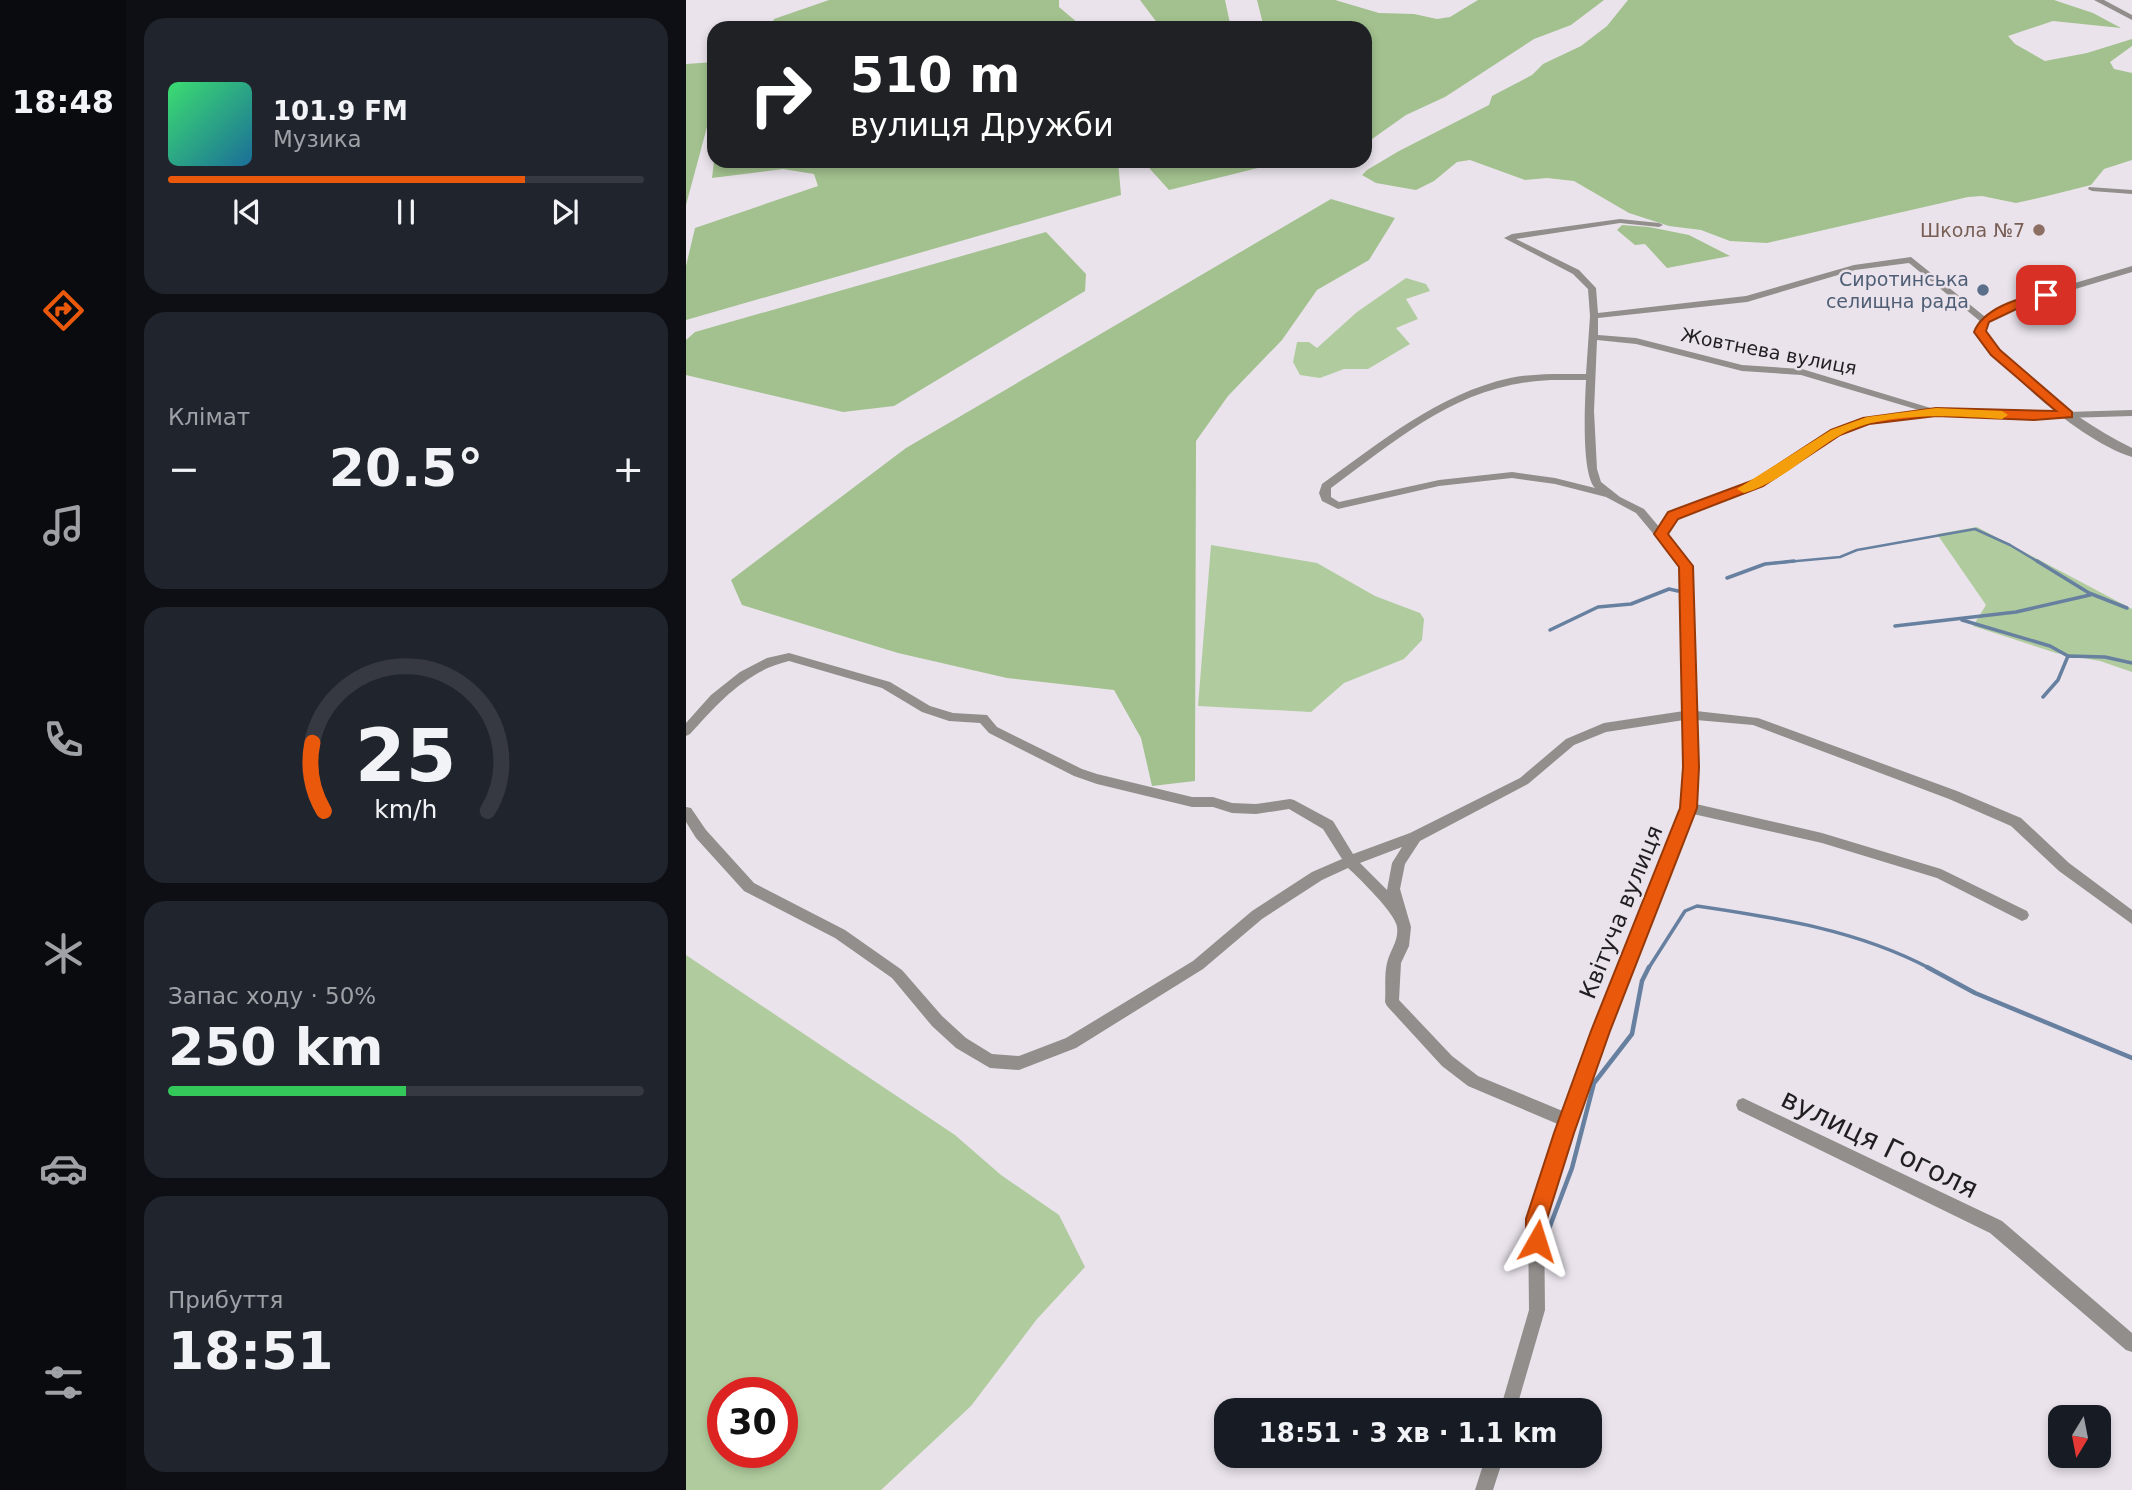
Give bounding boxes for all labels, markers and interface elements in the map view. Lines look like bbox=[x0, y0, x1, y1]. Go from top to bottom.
text: 510 m bbox=[850, 47, 1020, 104]
icon: right bbox=[735, 49, 826, 140]
text: 18:48 bbox=[12, 83, 114, 121]
text: 101.9 FM bbox=[273, 96, 408, 126]
text: вулиця Дружби bbox=[850, 106, 1114, 144]
text: Музика bbox=[273, 126, 362, 152]
icon: previous bbox=[228, 193, 266, 231]
icon: pause bbox=[387, 193, 425, 231]
icon: next bbox=[546, 193, 584, 231]
place label: Школа №7 bbox=[1920, 219, 2025, 241]
marker: Школа №7 bbox=[2031, 222, 2047, 238]
pin bbox=[2016, 265, 2076, 325]
place label: Сиротинська селищна рада bbox=[1826, 268, 1969, 312]
icon: arrive bbox=[2027, 276, 2065, 314]
marker: Сиротинська селищна рада bbox=[1975, 282, 1991, 298]
icon: directions bbox=[39, 286, 88, 335]
street label: Жовтнева вулиця bbox=[1679, 323, 1859, 379]
text: Клімат bbox=[168, 404, 250, 430]
text: 20.5° bbox=[329, 438, 483, 498]
text: − bbox=[168, 447, 200, 491]
text: + bbox=[612, 447, 644, 491]
icon: music bbox=[39, 501, 88, 550]
text: 25 bbox=[355, 713, 457, 798]
icon: phone bbox=[39, 715, 88, 764]
text: km/h bbox=[374, 795, 438, 824]
street label: Квітуча вулиця bbox=[1574, 822, 1668, 1002]
icon: climate bbox=[39, 929, 88, 978]
text: Запас ходу · 50% bbox=[168, 983, 376, 1009]
text: 250 km bbox=[168, 1017, 383, 1077]
street label: вулиця Гоголя bbox=[1776, 1082, 1984, 1205]
icon: car bbox=[39, 1144, 88, 1193]
position arrow bbox=[1500, 1204, 1574, 1278]
text: Прибуття bbox=[168, 1287, 283, 1313]
text: 18:51 bbox=[168, 1321, 334, 1381]
icon: filters bbox=[39, 1358, 88, 1407]
speed limit sign: 30 bbox=[707, 1377, 798, 1468]
north arrow bbox=[2048, 1405, 2110, 1468]
map controls bbox=[2048, 1405, 2111, 1468]
text: 18:51 · 3 хв · 1.1 km bbox=[1259, 1418, 1557, 1448]

